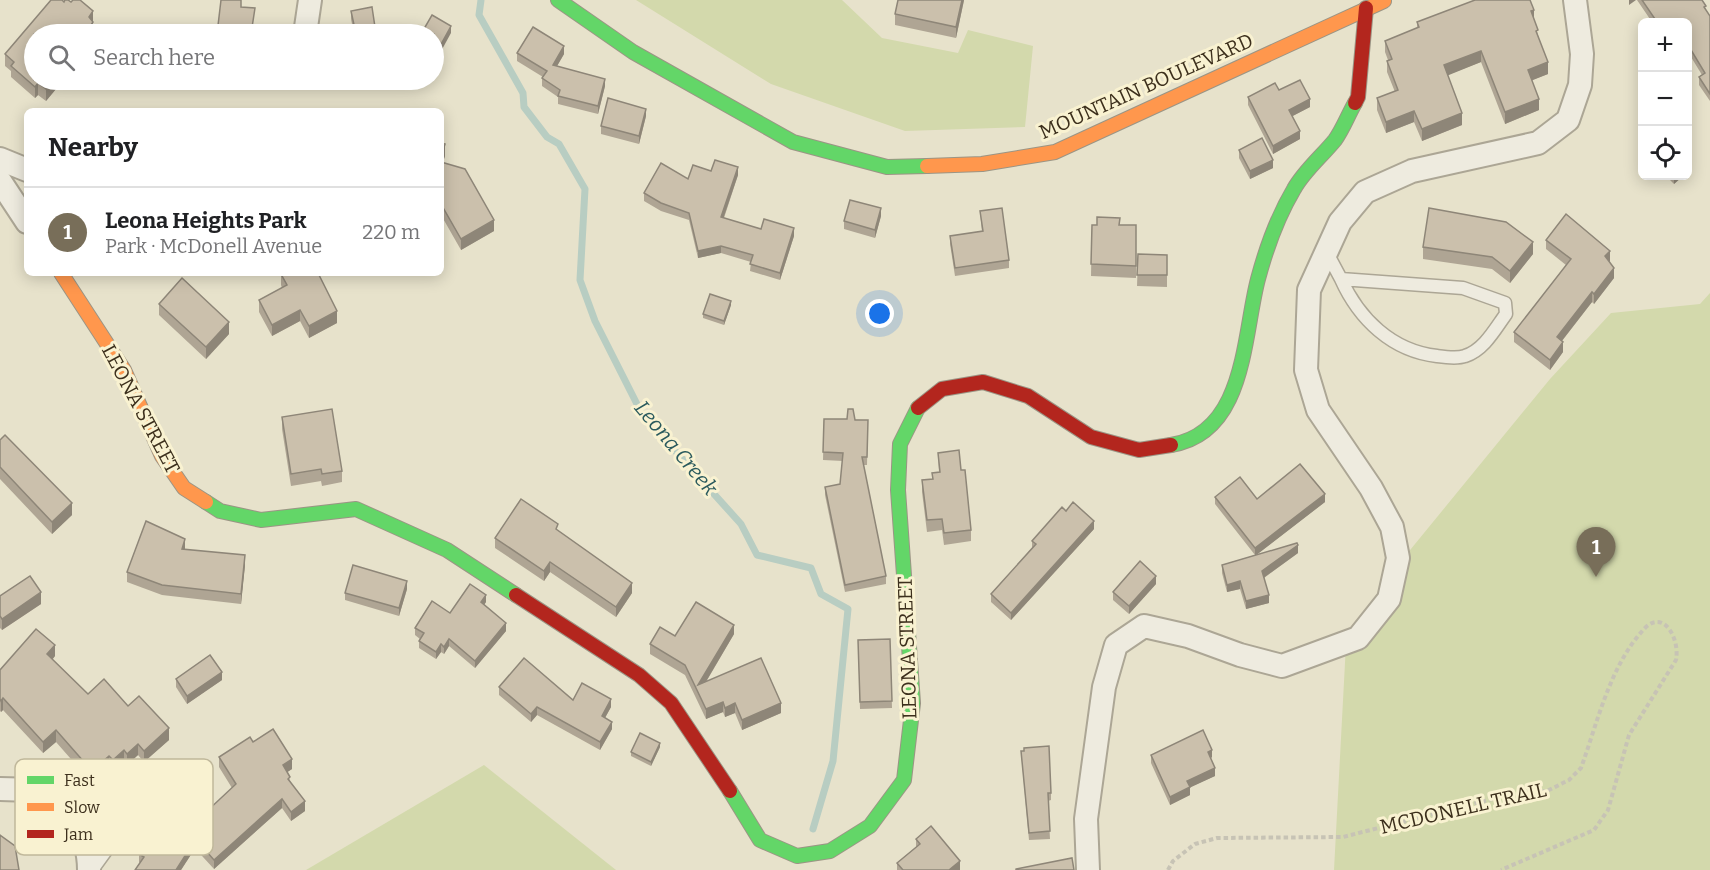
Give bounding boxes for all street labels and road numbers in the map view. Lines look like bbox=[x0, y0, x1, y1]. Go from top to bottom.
street label: MOUNTAIN BOULEVARD bbox=[1035, 28, 1257, 144]
street label: LEONA STREET bbox=[97, 340, 185, 478]
street label: LEONA STREET bbox=[893, 576, 921, 720]
street label: MCDONELL TRAIL bbox=[1377, 777, 1549, 839]

